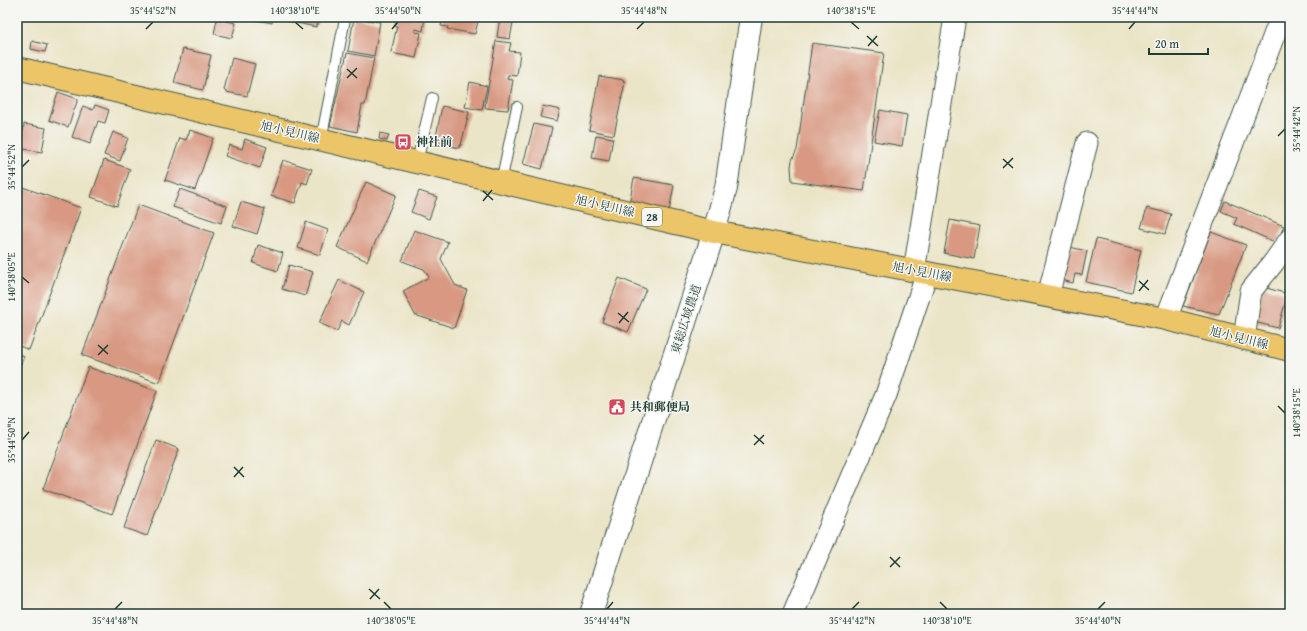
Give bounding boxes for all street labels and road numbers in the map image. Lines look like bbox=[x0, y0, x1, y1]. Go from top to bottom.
street label: 旭小見川線 bbox=[259, 116, 321, 147]
street label: 旭小見川線 bbox=[574, 190, 636, 221]
road number: 28 bbox=[642, 208, 662, 226]
street label: 旭小見川線 bbox=[891, 257, 953, 286]
street label: 東総広域農道 bbox=[666, 282, 705, 356]
street label: 旭小見川線 bbox=[1208, 322, 1270, 353]

